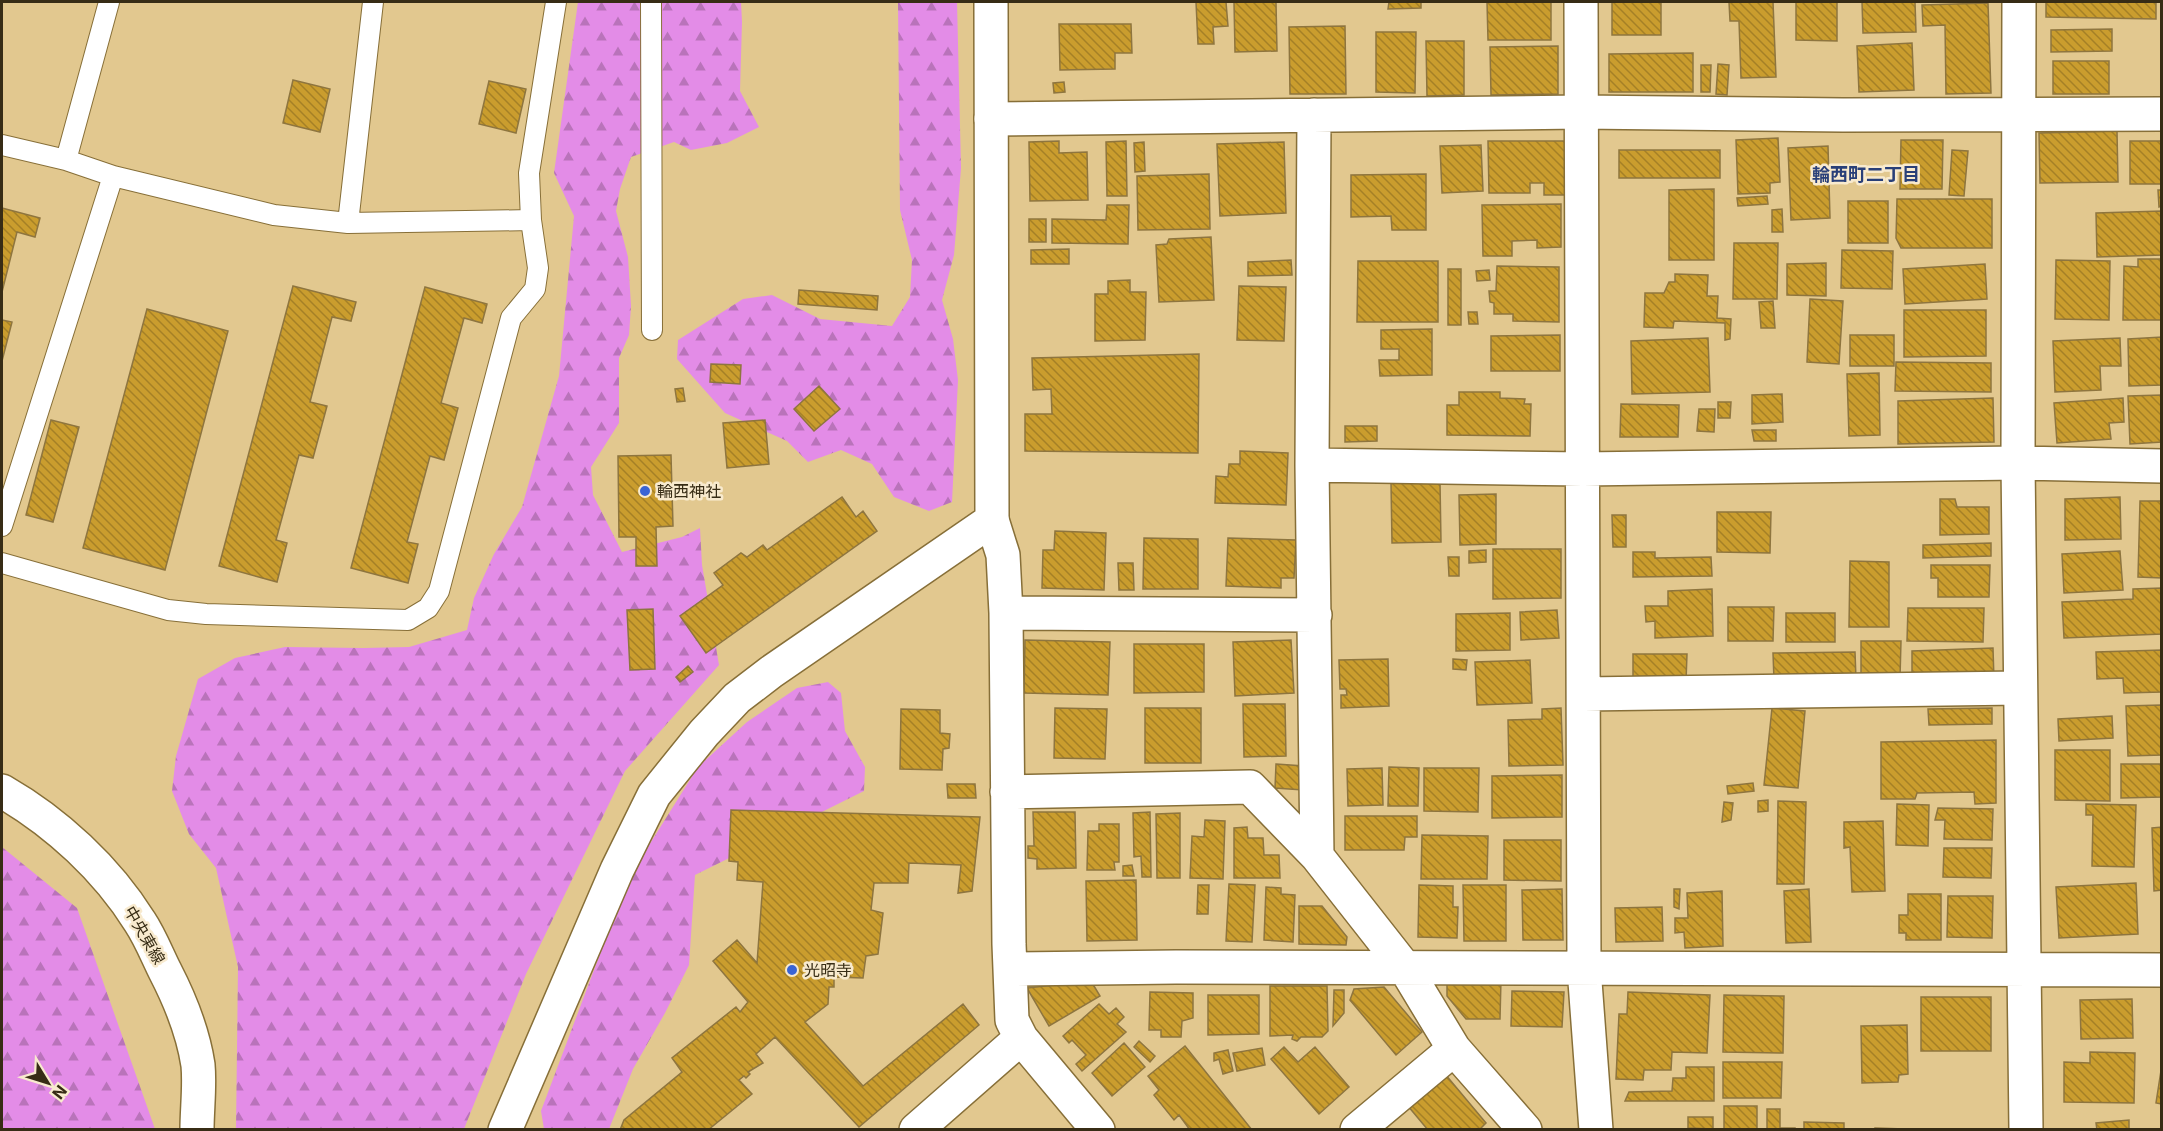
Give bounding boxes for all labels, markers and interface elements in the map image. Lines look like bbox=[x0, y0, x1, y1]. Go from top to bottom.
district label: 輪西町二丁目 bbox=[1812, 164, 1920, 185]
place label: 輪西神社 bbox=[657, 481, 721, 501]
marker: 輪西神社 bbox=[638, 484, 652, 498]
street label: 中央東線 bbox=[120, 902, 170, 968]
place label: 光昭寺 bbox=[804, 960, 852, 980]
marker: 光昭寺 bbox=[785, 963, 799, 977]
north arrow bbox=[18, 1053, 78, 1113]
text: N bbox=[48, 1081, 71, 1103]

